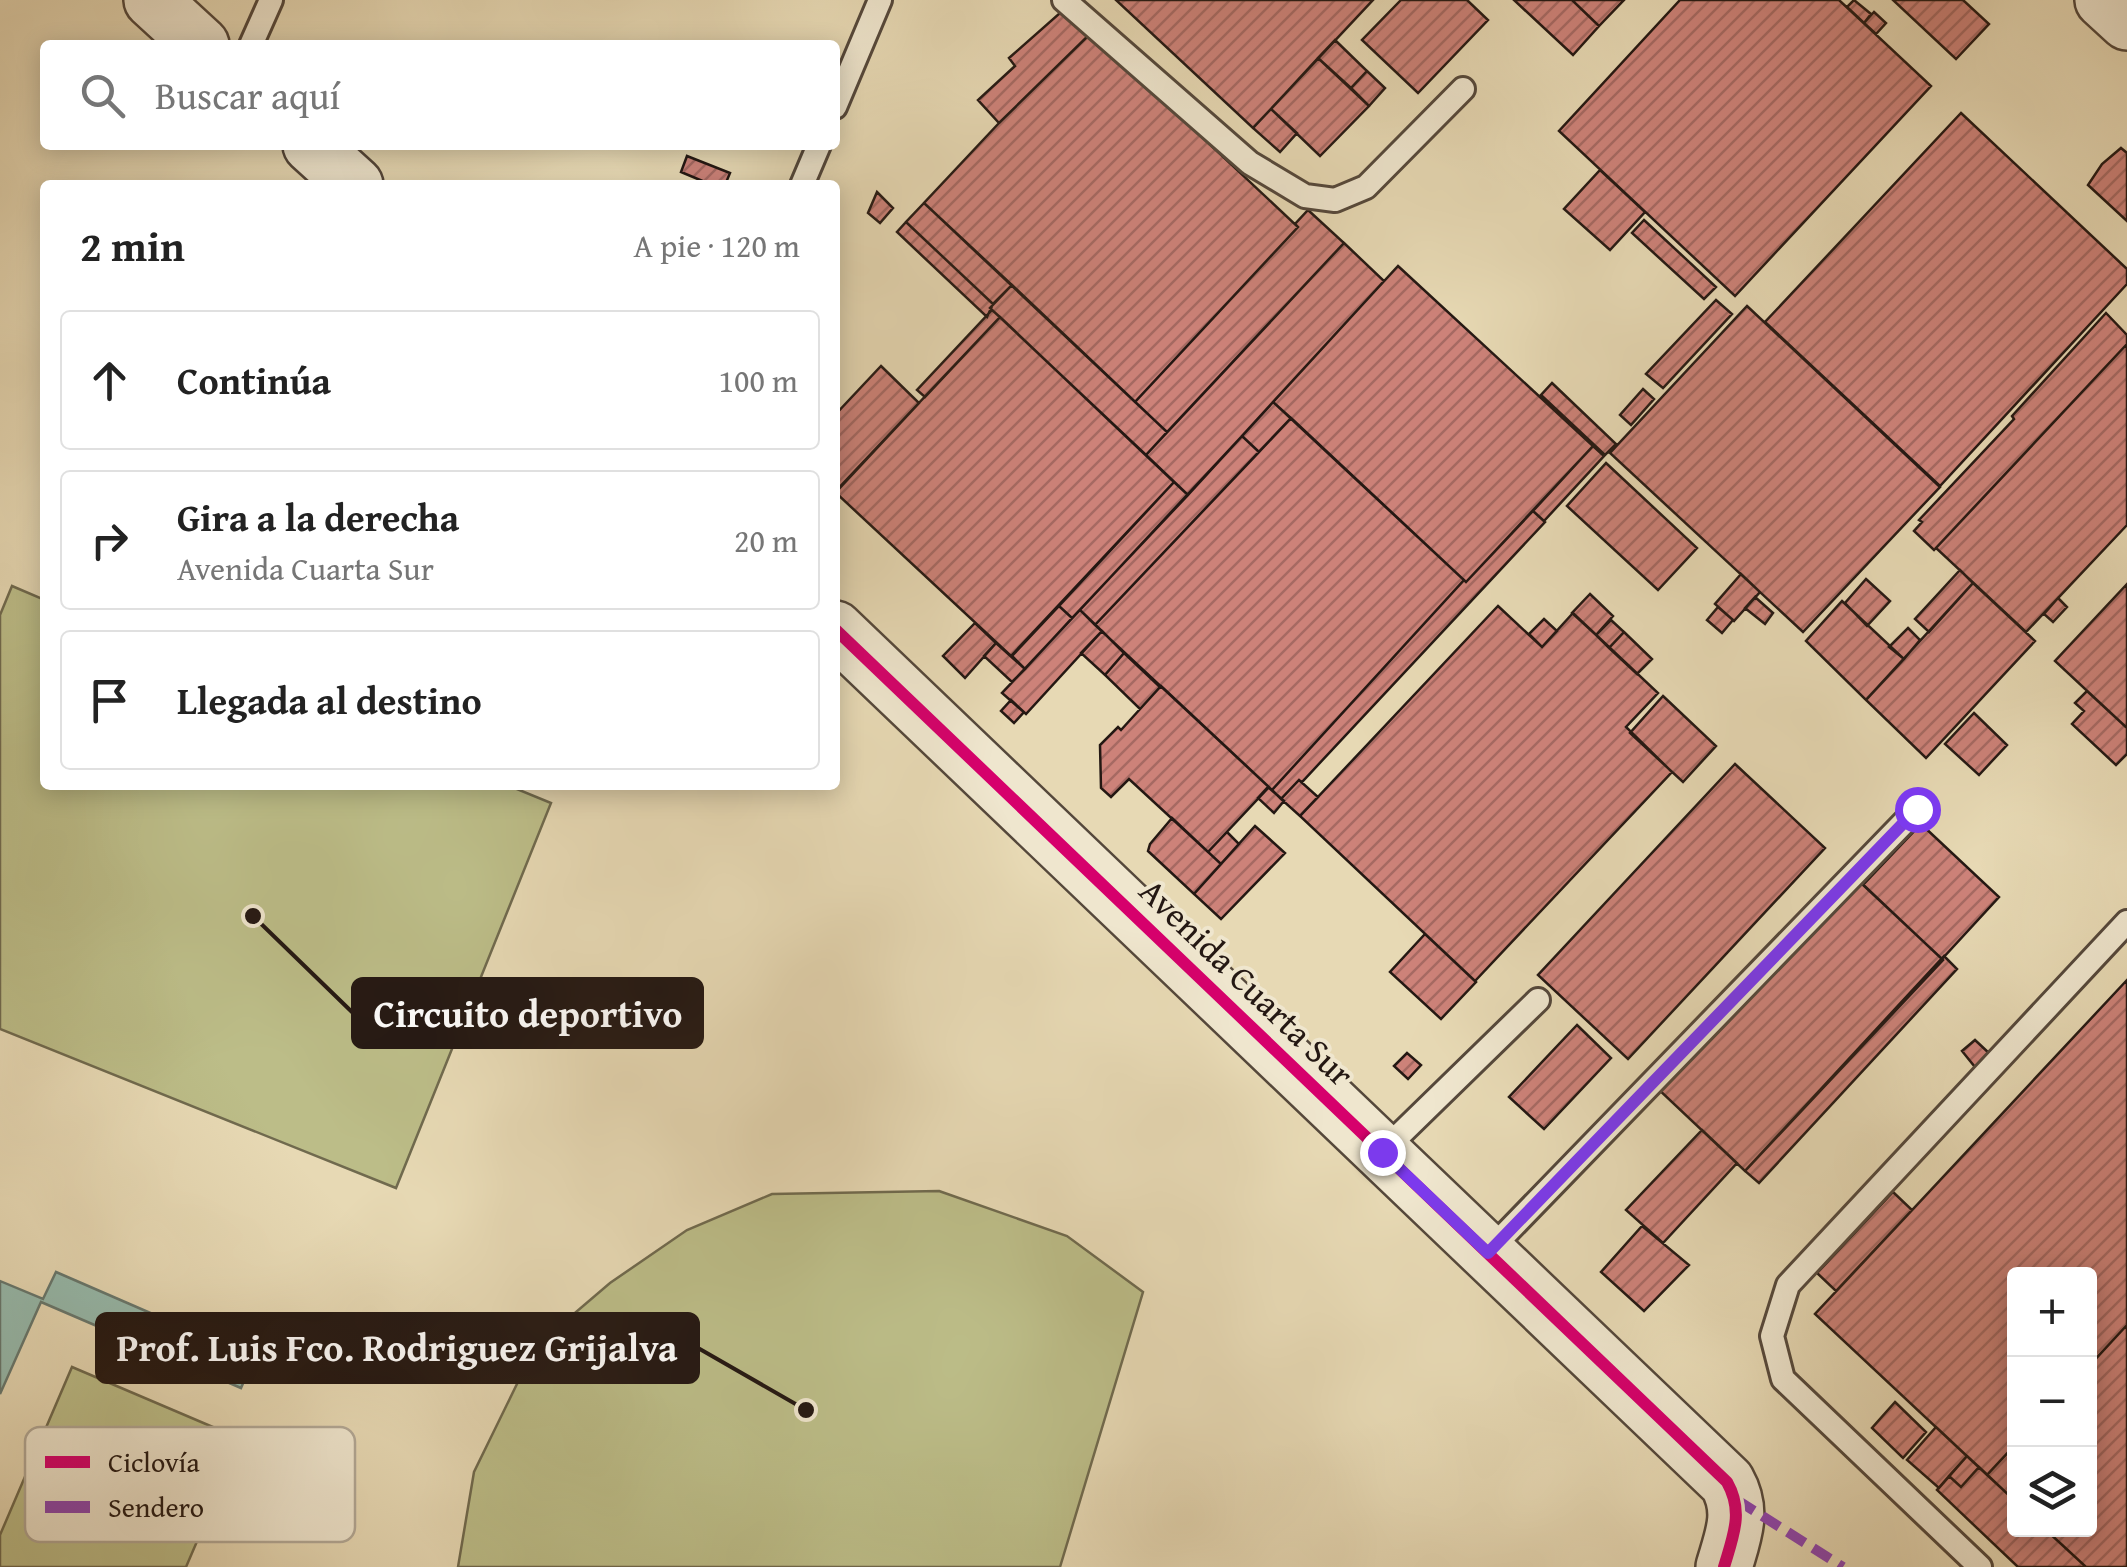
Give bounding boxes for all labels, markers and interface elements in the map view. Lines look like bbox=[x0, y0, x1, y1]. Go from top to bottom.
search box bbox=[40, 40, 840, 150]
text: Buscar aquí bbox=[155, 67, 340, 123]
icon: search bbox=[75, 68, 130, 123]
text: 2 min bbox=[80, 215, 185, 276]
text: A pie · 120 m bbox=[633, 222, 800, 269]
text: Continúa bbox=[177, 352, 331, 408]
icon: ahead bbox=[82, 353, 137, 408]
text: 100 m bbox=[719, 357, 798, 404]
text: Gira a la derecha bbox=[177, 489, 459, 545]
icon: right bbox=[82, 513, 137, 568]
text: 20 m bbox=[734, 517, 798, 564]
text: Avenida Cuarta Sur bbox=[177, 545, 434, 592]
text: Llegada al destino bbox=[177, 672, 482, 728]
icon: arrive bbox=[82, 673, 137, 728]
route start bbox=[1895, 787, 1941, 833]
street label: Avenida Cuarta Sur bbox=[1128, 866, 1366, 1098]
callout: Circuito deportivo bbox=[353, 979, 702, 1047]
text: Circuito deportivo bbox=[373, 985, 683, 1041]
route end bbox=[1360, 1130, 1406, 1176]
map controls bbox=[2007, 1267, 2097, 1537]
button: + bbox=[2007, 1267, 2097, 1357]
callout: Prof. Luis Fco. Rodriguez Grijalva bbox=[97, 1314, 698, 1382]
text: Prof. Luis Fco. Rodriguez Grijalva bbox=[116, 1319, 678, 1375]
button: − bbox=[2007, 1357, 2097, 1447]
legend bbox=[25, 1427, 355, 1542]
text: Ciclovía bbox=[108, 1441, 200, 1482]
button: layers bbox=[2007, 1447, 2097, 1537]
text: Sendero bbox=[108, 1486, 204, 1527]

